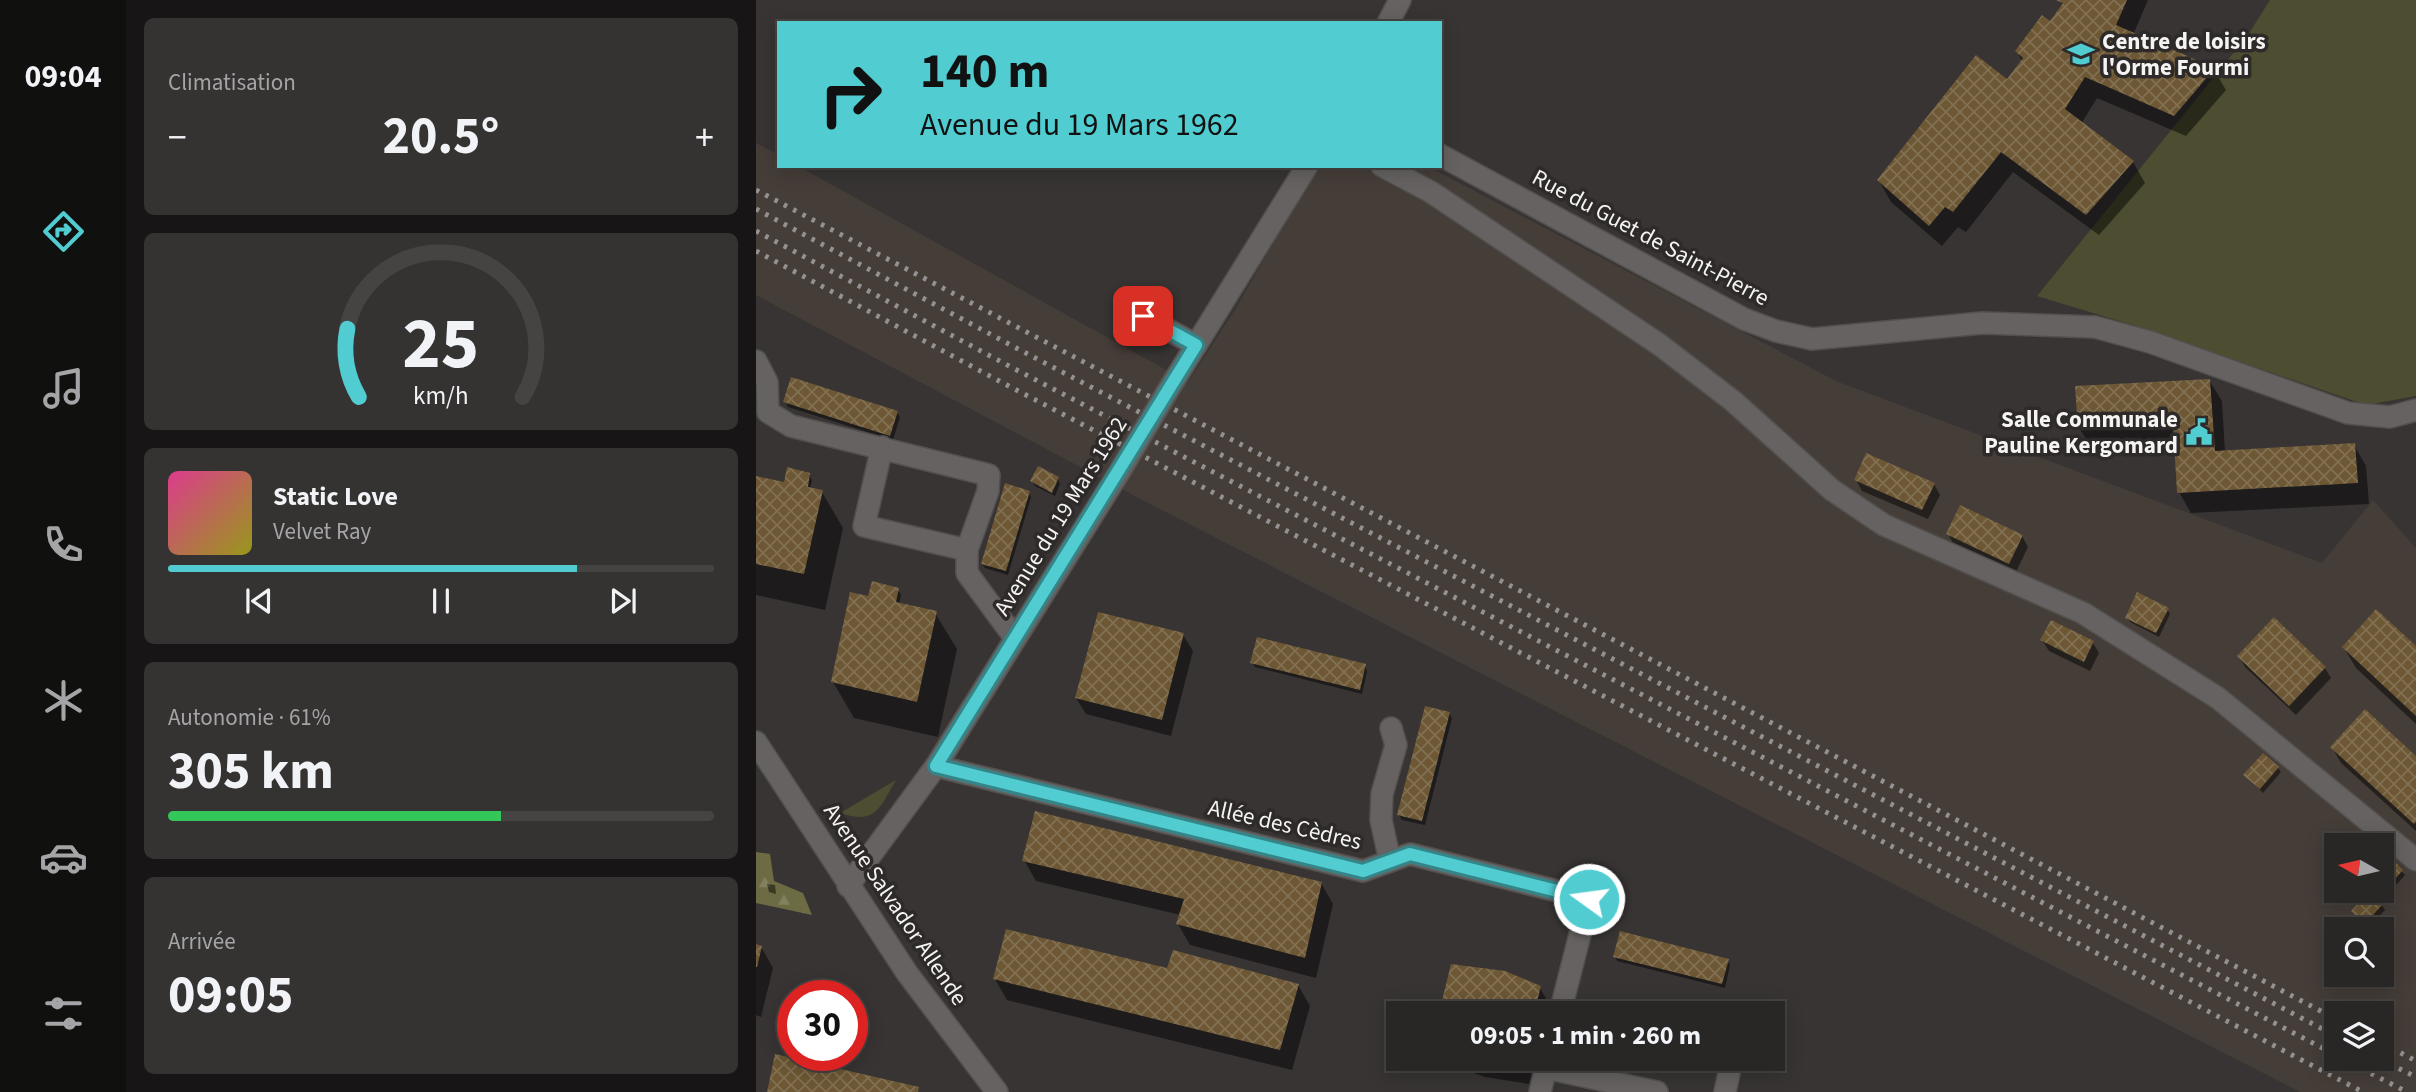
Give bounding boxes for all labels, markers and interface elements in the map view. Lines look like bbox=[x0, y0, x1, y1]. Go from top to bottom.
place label: Centre de loisirs l'Orme Fourmi bbox=[2102, 25, 2266, 84]
text: 140 m bbox=[920, 37, 1049, 107]
school or university icon: Centre de loisirs l'Orme Fourmi bbox=[2066, 39, 2096, 69]
icon: right bbox=[805, 49, 896, 140]
text: 09:04 bbox=[24, 54, 102, 100]
text: Climatisation bbox=[168, 66, 296, 99]
text: 20.5° bbox=[383, 100, 499, 174]
text: Avenue du 19 Mars 1962 bbox=[920, 102, 1239, 148]
text: − bbox=[168, 111, 187, 165]
text: + bbox=[695, 111, 714, 165]
street label: Rue du Guet de Saint-Pierre bbox=[1526, 161, 1775, 314]
icon: directions bbox=[39, 207, 88, 256]
pin bbox=[1113, 286, 1173, 346]
text: 25 bbox=[403, 293, 479, 397]
icon: arrive bbox=[1124, 297, 1162, 335]
icon: music bbox=[39, 364, 88, 413]
text: km/h bbox=[413, 378, 469, 414]
place label: Salle Communale Pauline Kergomard bbox=[1984, 403, 2178, 462]
street label: Avenue du 19 Mars 1962 bbox=[986, 410, 1135, 622]
public building icon: Salle Communale Pauline Kergomard bbox=[2184, 417, 2214, 447]
text: Static Love bbox=[273, 478, 398, 515]
text: Velvet Ray bbox=[273, 515, 371, 548]
icon: phone bbox=[39, 520, 88, 569]
icon: previous bbox=[240, 582, 278, 620]
icon: pause bbox=[422, 582, 460, 620]
icon: next bbox=[604, 582, 642, 620]
icon: climate bbox=[39, 676, 88, 725]
text: Autonomie · 61% bbox=[168, 701, 331, 734]
text: 305 km bbox=[168, 735, 334, 809]
street label: Allée des Cèdres bbox=[1205, 791, 1365, 858]
street label: Avenue Salvador Allende bbox=[816, 797, 976, 1012]
icon: car bbox=[39, 833, 88, 882]
north arrow bbox=[2324, 833, 2394, 903]
map controls bbox=[2324, 833, 2394, 1071]
position arrow bbox=[1552, 862, 1626, 936]
button: search bbox=[2324, 917, 2394, 987]
text: Arrivée bbox=[168, 925, 236, 958]
text: 09:05 bbox=[168, 959, 293, 1033]
speed limit sign: 30 bbox=[777, 980, 868, 1071]
icon: filters bbox=[39, 989, 88, 1038]
button: layers bbox=[2324, 1001, 2394, 1071]
text: 09:05 · 1 min · 260 m bbox=[1470, 1017, 1701, 1054]

